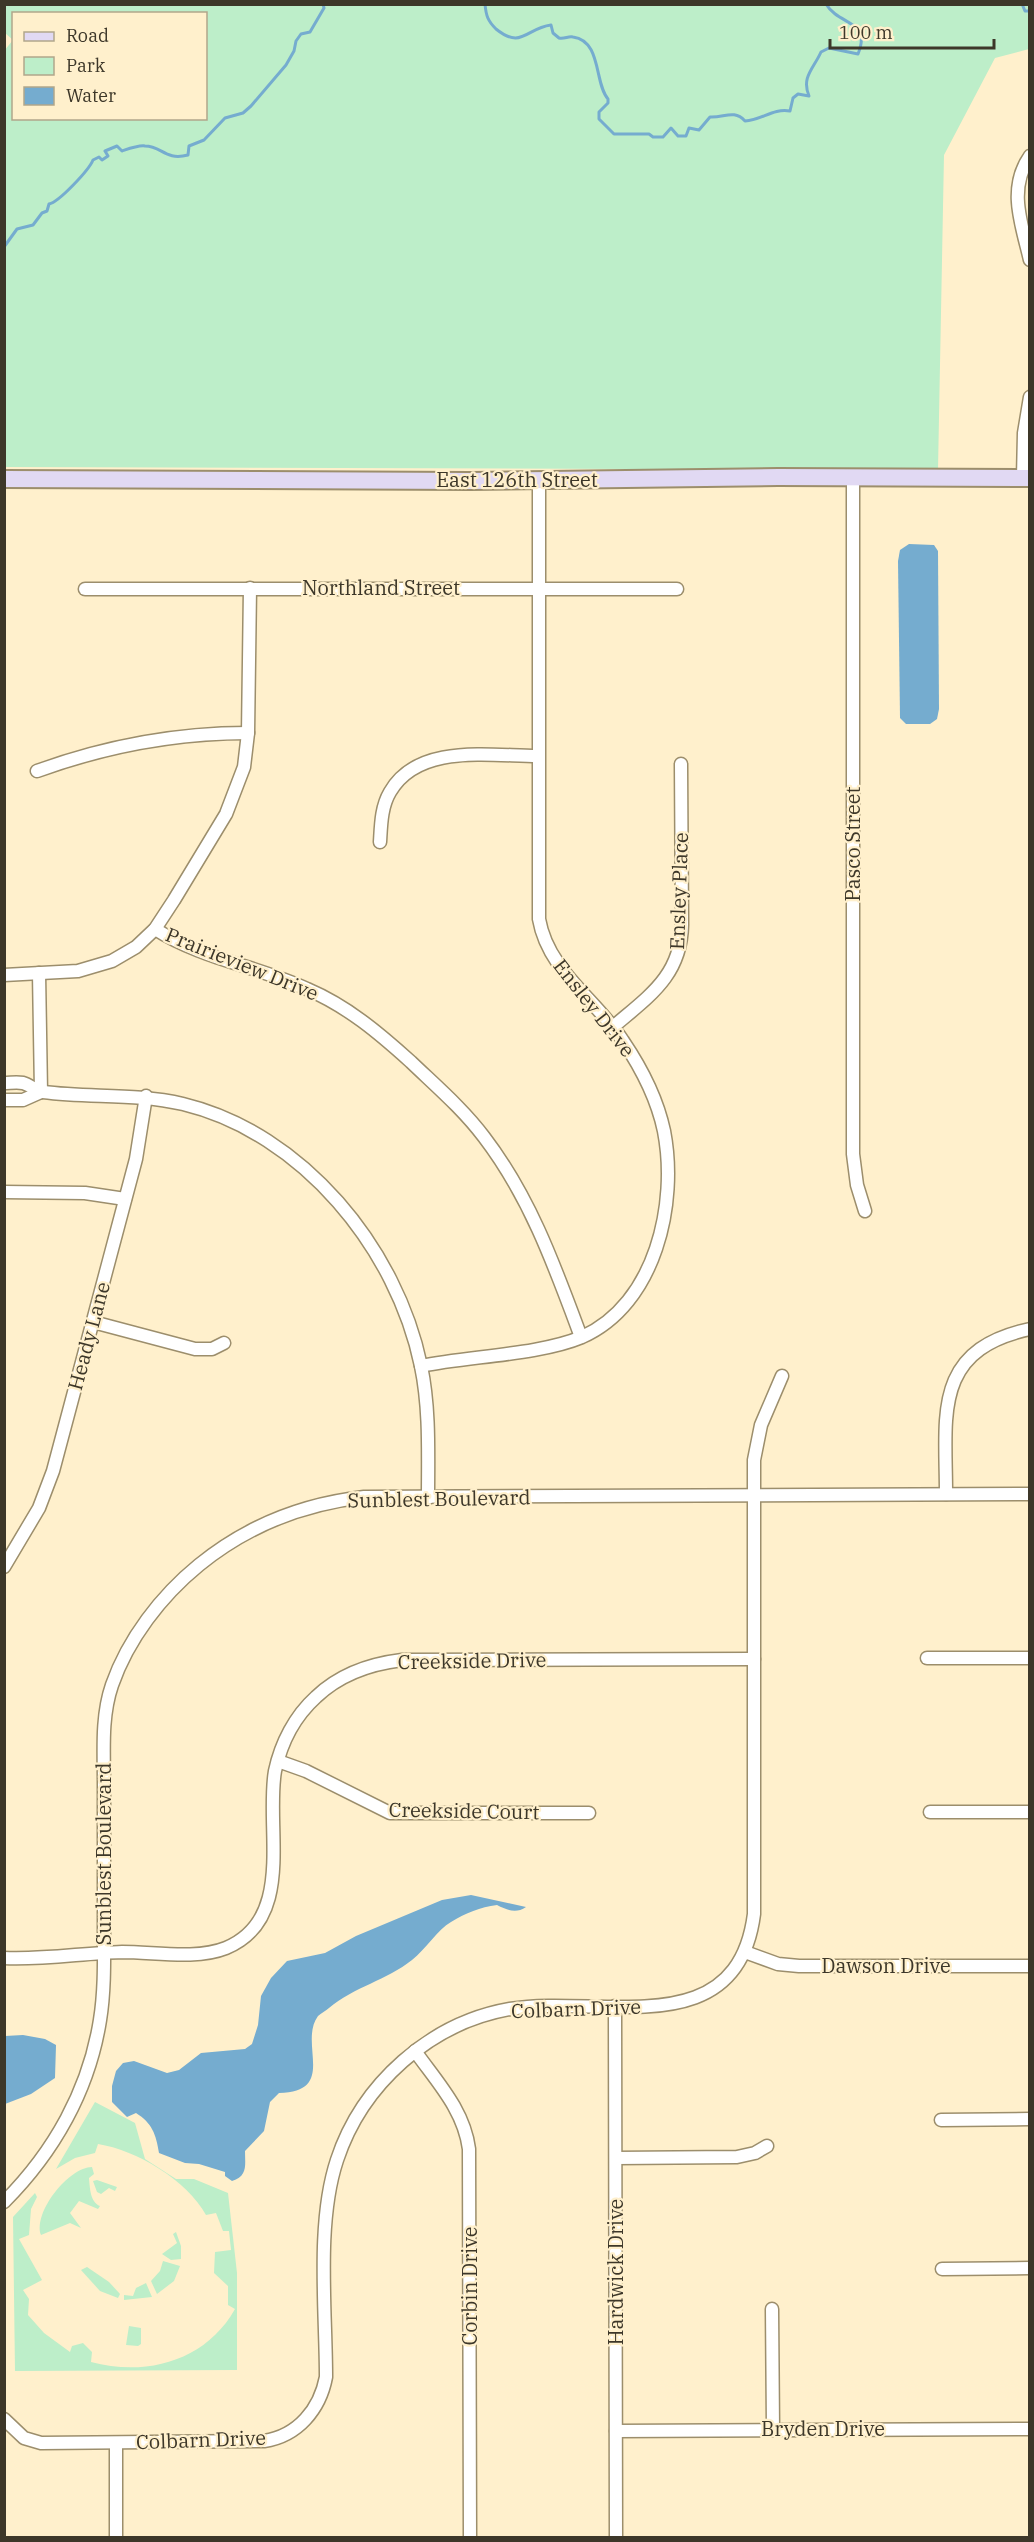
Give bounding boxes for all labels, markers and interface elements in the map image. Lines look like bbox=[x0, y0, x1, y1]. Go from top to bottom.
legend bbox=[12, 12, 207, 120]
scale bar bbox=[830, 12, 994, 50]
text: 100 m bbox=[839, 21, 893, 44]
text: Road bbox=[66, 24, 109, 47]
text: Park bbox=[66, 54, 106, 77]
text: Water bbox=[66, 84, 116, 107]
street label: East 126th Street bbox=[436, 466, 598, 493]
street label: Northland Street bbox=[302, 574, 460, 601]
street label: Pasco Street bbox=[839, 786, 866, 902]
street label: Ensley Place bbox=[663, 832, 694, 950]
street label: Prairieview Drive bbox=[162, 921, 323, 1007]
street label: Ensley Drive bbox=[547, 953, 641, 1062]
street label: Heady Lane bbox=[61, 1279, 116, 1393]
street label: Sunblest Boulevard bbox=[347, 1483, 531, 1514]
street label: Creekside Drive bbox=[397, 1646, 547, 1675]
street label: Sunblest Boulevard bbox=[90, 1762, 117, 1946]
street label: Creekside Court bbox=[388, 1796, 540, 1825]
street label: Dawson Drive bbox=[821, 1952, 951, 1979]
street label: Colbarn Drive bbox=[511, 1993, 641, 2024]
street label: Hardwick Drive bbox=[602, 2199, 629, 2345]
street label: Corbin Drive bbox=[456, 2226, 483, 2346]
street label: Bryden Drive bbox=[761, 2415, 885, 2442]
street label: Colbarn Drive bbox=[136, 2424, 266, 2455]

